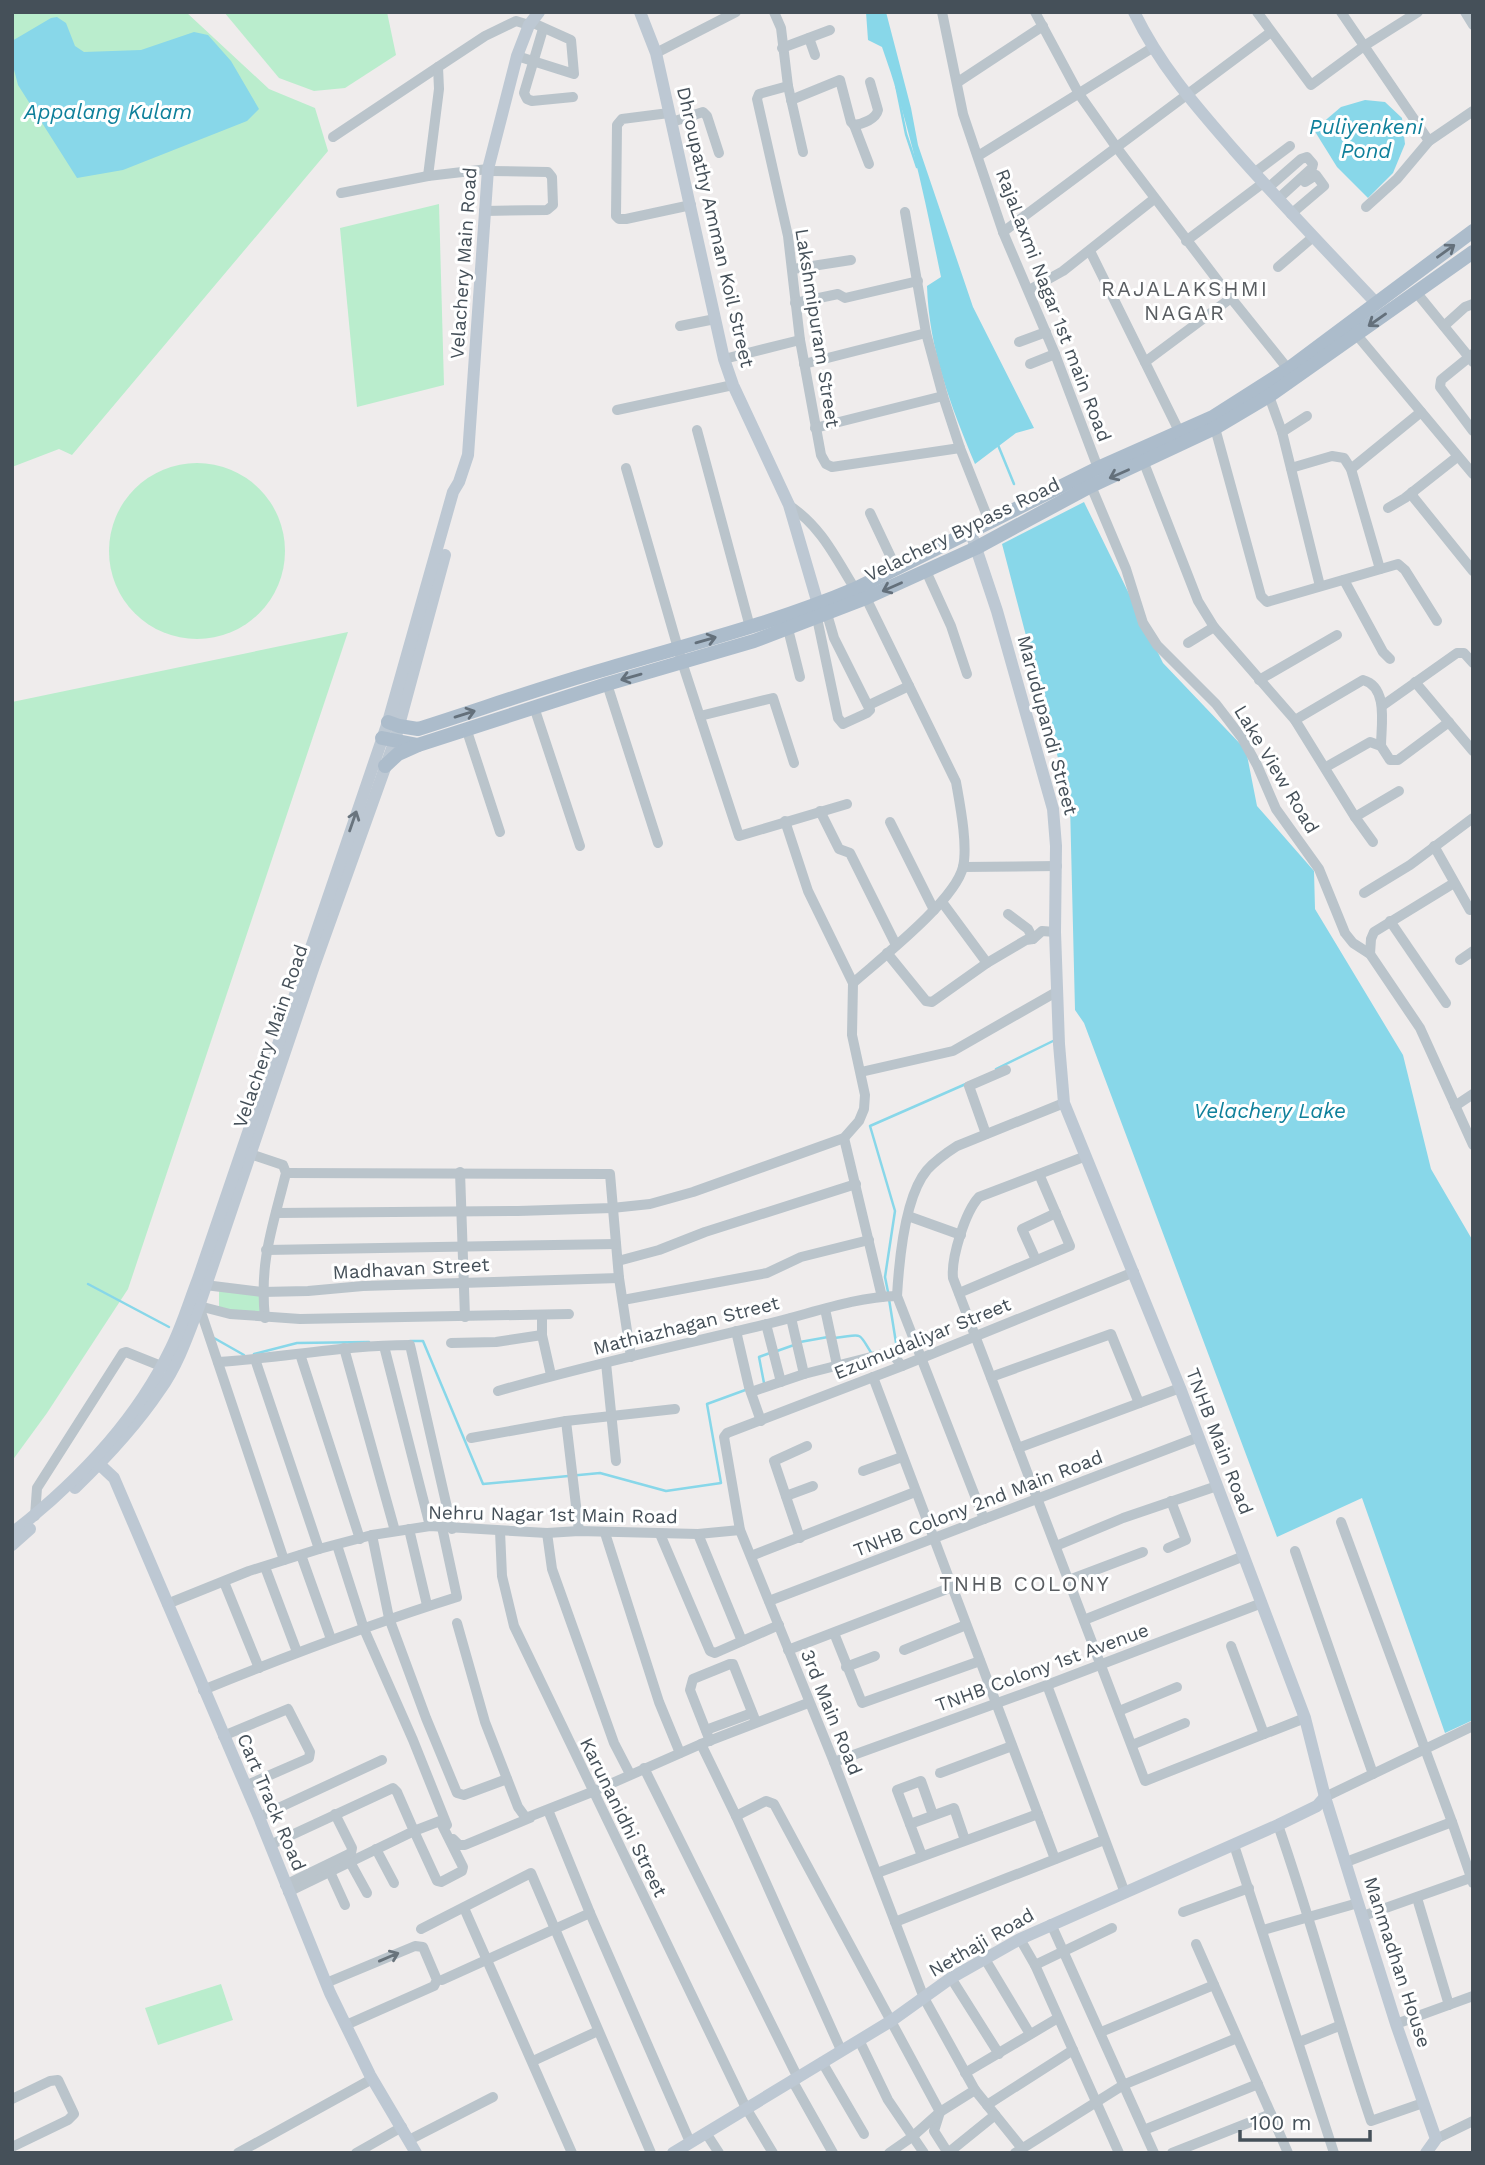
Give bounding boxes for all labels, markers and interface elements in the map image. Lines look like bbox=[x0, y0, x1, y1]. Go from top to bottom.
street label: Dhroupathy Amman Koil Street bbox=[672, 84, 759, 370]
water label: Appalang Kulam bbox=[23, 99, 192, 124]
water label: Puliyenkeni Pond bbox=[1309, 114, 1423, 163]
street label: Velachery Main Road bbox=[445, 166, 482, 360]
street label: RajaLaxmi Nagar 1st main Road bbox=[991, 166, 1116, 445]
street label: Lakshmipuram Street bbox=[790, 227, 845, 429]
one-way arrow bbox=[1437, 244, 1456, 259]
district label: RAJALAKSHMI NAGAR bbox=[1101, 276, 1269, 325]
one-way arrow bbox=[1368, 312, 1387, 327]
one-way arrow bbox=[1109, 468, 1130, 481]
street label: Velachery Bypass Road bbox=[861, 472, 1063, 587]
one-way arrow bbox=[882, 581, 903, 594]
one-way arrow bbox=[695, 633, 717, 646]
street label: Marudupandi Street bbox=[1012, 633, 1083, 818]
one-way arrow bbox=[620, 672, 642, 685]
street label: Lake View Road bbox=[1229, 701, 1324, 838]
one-way arrow bbox=[454, 707, 476, 720]
one-way arrow bbox=[348, 811, 360, 833]
street label: Velachery Main Road bbox=[228, 941, 313, 1131]
water label: Velachery Lake bbox=[1194, 1098, 1346, 1123]
street label: Madhavan Street bbox=[332, 1253, 490, 1284]
street label: Mathiazhagan Street bbox=[591, 1291, 782, 1360]
street label: Ezumudaliyar Street bbox=[830, 1292, 1014, 1384]
street label: TNHB Main Road bbox=[1181, 1365, 1258, 1518]
street label: TNHB Colony 2nd Main Road bbox=[850, 1445, 1106, 1562]
street label: Nehru Nagar 1st Main Road bbox=[428, 1501, 678, 1528]
district label: TNHB COLONY bbox=[939, 1571, 1111, 1596]
street label: TNHB Colony 1st Avenue bbox=[932, 1618, 1152, 1717]
street label: 3rd Main Road bbox=[796, 1646, 867, 1778]
street label: Cart Track Road bbox=[232, 1730, 311, 1874]
street label: Karunanidhi Street bbox=[575, 1734, 672, 1901]
street label: Manmadhan House bbox=[1359, 1874, 1436, 2050]
street label: Nethaji Road bbox=[924, 1903, 1038, 1982]
one-way arrow bbox=[378, 1950, 399, 1963]
scale bar bbox=[1240, 2098, 1370, 2142]
text: 100 m bbox=[1250, 2110, 1312, 2135]

